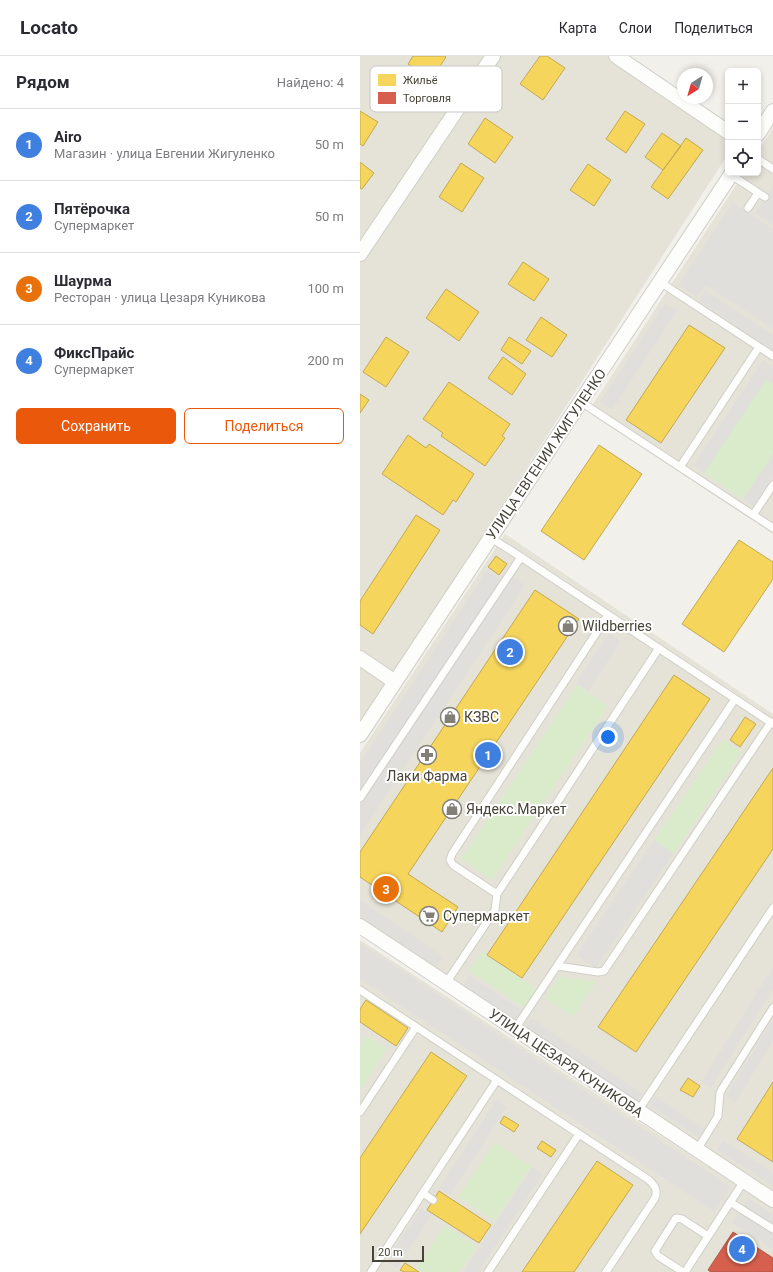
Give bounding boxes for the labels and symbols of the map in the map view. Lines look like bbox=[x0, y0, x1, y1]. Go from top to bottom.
legend bbox=[370, 66, 502, 112]
north arrow bbox=[677, 68, 713, 104]
text: Жильё bbox=[403, 74, 438, 87]
text: Торговля bbox=[403, 92, 451, 105]
street label: УЛИЦА ЕВГЕНИИ ЖИГУЛЕНКО bbox=[483, 366, 609, 542]
shop icon: Wildberries bbox=[557, 615, 579, 637]
place label: Wildberries bbox=[582, 618, 652, 634]
pin: 2 bbox=[497, 637, 523, 667]
shop icon: КЗВС bbox=[439, 706, 461, 728]
place label: КЗВС bbox=[464, 709, 499, 725]
your location bbox=[598, 727, 618, 747]
pin: 1 bbox=[475, 740, 501, 770]
pharmacy icon: Лаки Фарма bbox=[416, 744, 438, 766]
place label: Лаки Фарма bbox=[387, 768, 467, 784]
shop icon: Яндекс.Маркет bbox=[441, 798, 463, 820]
place label: Яндекс.Маркет bbox=[466, 801, 567, 817]
pin: 3 bbox=[373, 874, 399, 904]
supermarket icon: Супермаркет bbox=[418, 905, 440, 927]
place label: Супермаркет bbox=[443, 908, 530, 924]
street label: УЛИЦА ЦЕЗАРЯ КУНИКОВА bbox=[486, 1005, 646, 1121]
pin: 4 bbox=[729, 1234, 755, 1264]
scale bar bbox=[372, 1244, 424, 1263]

